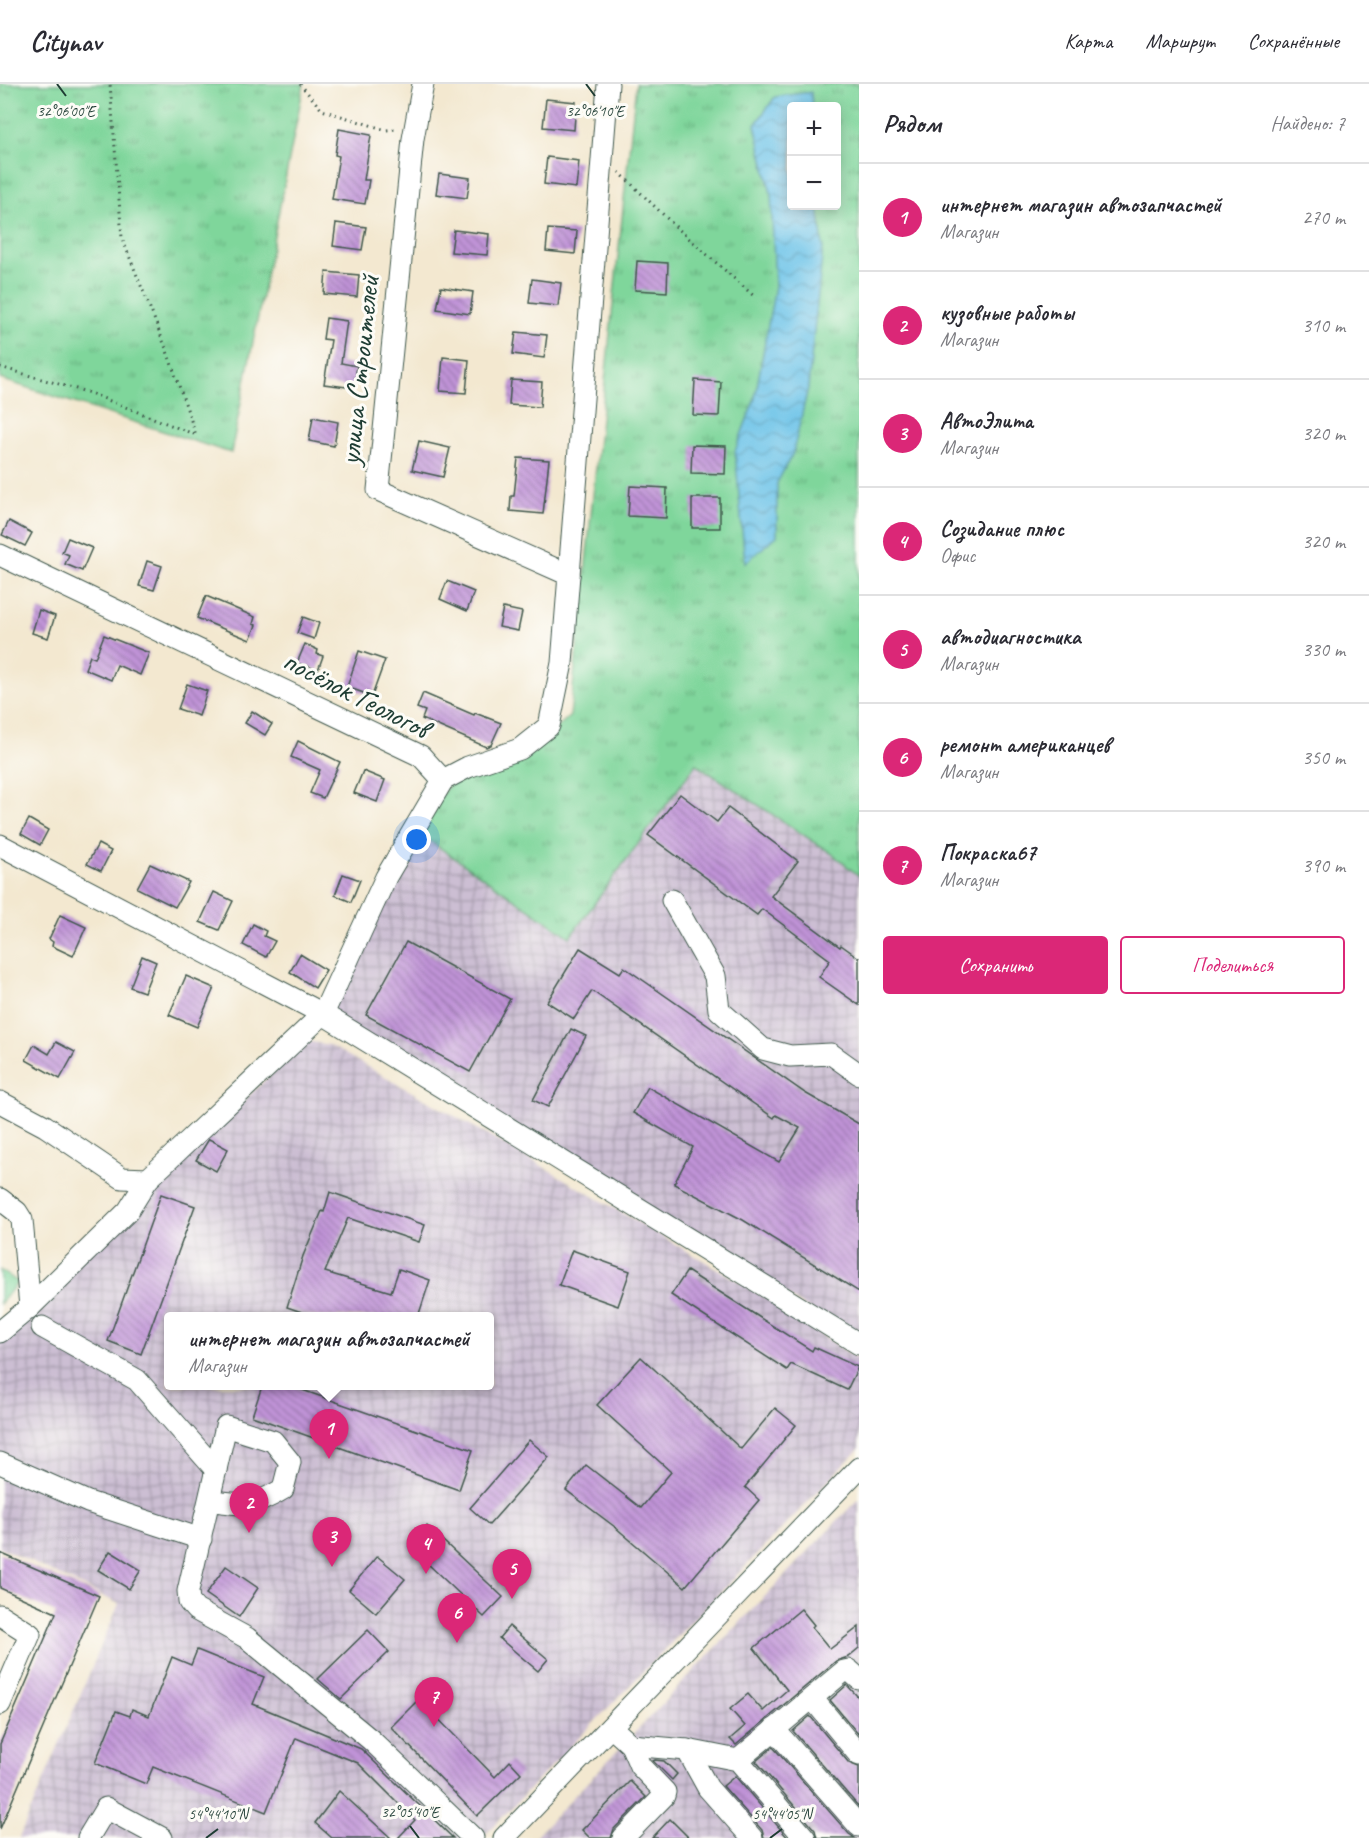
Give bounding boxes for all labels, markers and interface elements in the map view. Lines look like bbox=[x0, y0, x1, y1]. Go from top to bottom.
text: Citynav bbox=[30, 24, 101, 59]
text: Карта bbox=[1064, 28, 1113, 54]
text: Маршрут bbox=[1146, 28, 1215, 54]
text: Сохранённые bbox=[1248, 28, 1339, 54]
text: 32°06'00"E bbox=[37, 102, 97, 121]
text: 32°06'10"E bbox=[566, 102, 626, 121]
map controls bbox=[787, 102, 841, 210]
button: + bbox=[787, 102, 841, 156]
text: Рядом bbox=[883, 107, 941, 140]
text: Найдено: 7 bbox=[1270, 111, 1345, 136]
button: − bbox=[787, 156, 841, 210]
text: интернет магазин автозапчастей bbox=[940, 191, 1221, 219]
text: 1 bbox=[898, 205, 907, 230]
text: 270 m bbox=[1302, 205, 1345, 230]
text: Магазин bbox=[940, 219, 998, 244]
street label: улица Строителей bbox=[330, 271, 388, 469]
text: кузовные работы bbox=[940, 299, 1074, 327]
text: 2 bbox=[898, 313, 907, 338]
text: 310 m bbox=[1302, 313, 1345, 338]
text: Магазин bbox=[940, 327, 998, 352]
text: АвтоЭлита bbox=[940, 407, 1033, 435]
text: 3 bbox=[898, 421, 907, 446]
text: 320 m bbox=[1302, 421, 1345, 446]
text: Магазин bbox=[940, 435, 998, 460]
text: Созидание плюс bbox=[940, 515, 1064, 543]
text: 4 bbox=[898, 529, 907, 554]
text: 320 m bbox=[1302, 529, 1345, 554]
text: Офис bbox=[940, 543, 975, 568]
text: автодиагностика bbox=[940, 623, 1081, 651]
text: 5 bbox=[898, 637, 907, 662]
text: 330 m bbox=[1302, 637, 1345, 662]
street label: посёлок Геологов bbox=[277, 641, 440, 749]
text: Магазин bbox=[940, 651, 998, 676]
text: ремонт американцев bbox=[940, 731, 1110, 759]
text: 6 bbox=[898, 745, 907, 770]
text: 350 m bbox=[1302, 745, 1345, 770]
text: Магазин bbox=[940, 759, 998, 784]
your location bbox=[402, 825, 431, 854]
text: Покраска67 bbox=[940, 839, 1036, 867]
text: 7 bbox=[898, 853, 907, 878]
text: 390 m bbox=[1302, 853, 1345, 878]
text: Магазин bbox=[940, 867, 998, 892]
button: Сохранить bbox=[883, 936, 1108, 994]
button: Поделиться bbox=[1120, 936, 1345, 994]
popup bbox=[164, 1312, 494, 1390]
text: интернет магазин автозапчастей bbox=[188, 1325, 470, 1353]
text: Магазин bbox=[188, 1353, 247, 1378]
pin: 1 bbox=[310, 1410, 348, 1459]
pin: 2 bbox=[230, 1484, 268, 1533]
pin: 3 bbox=[312, 1518, 352, 1567]
pin: 4 bbox=[406, 1524, 446, 1574]
pin: 5 bbox=[492, 1550, 532, 1599]
pin: 6 bbox=[438, 1594, 476, 1643]
pin: 7 bbox=[414, 1678, 454, 1727]
text: 32°05'40"E bbox=[381, 1803, 441, 1822]
text: 54°44'10"N bbox=[188, 1805, 251, 1824]
text: 54°44'05"N bbox=[752, 1805, 815, 1824]

